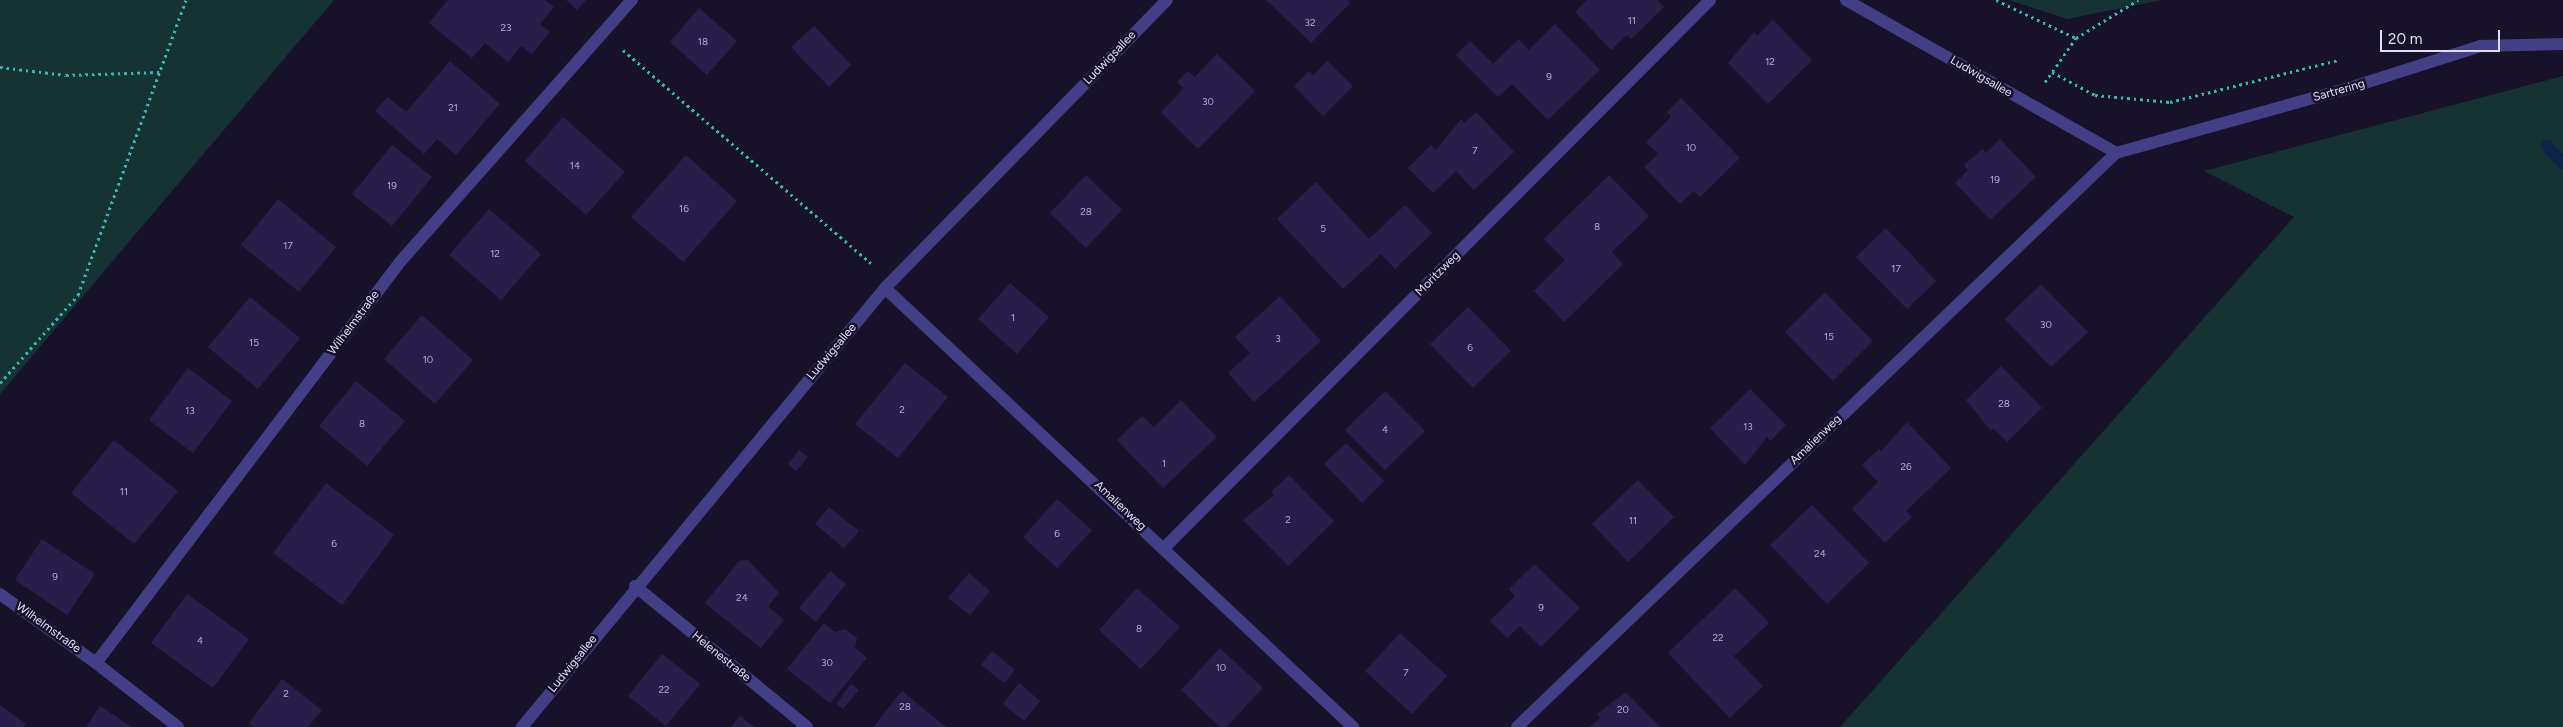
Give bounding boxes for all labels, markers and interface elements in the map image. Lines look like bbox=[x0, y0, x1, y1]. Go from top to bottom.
house number: 11 bbox=[1628, 15, 1636, 27]
house number: 32 bbox=[1304, 17, 1316, 29]
scale bar bbox=[2383, 20, 2503, 52]
house number: 23 bbox=[500, 22, 512, 34]
street label: Ludwigsallee bbox=[1081, 28, 1139, 88]
text: 20 m bbox=[2388, 30, 2422, 48]
house number: 18 bbox=[698, 36, 708, 48]
street label: Ludwigsallee bbox=[1947, 53, 2015, 101]
house number: 12 bbox=[1765, 56, 1775, 68]
house number: 9 bbox=[1546, 71, 1552, 83]
street label: Sartrering bbox=[2311, 77, 2367, 105]
house number: 30 bbox=[1202, 96, 1214, 108]
house number: 21 bbox=[448, 102, 458, 114]
house number: 10 bbox=[1686, 142, 1696, 154]
house number: 7 bbox=[1472, 145, 1478, 157]
house number: 14 bbox=[570, 160, 580, 172]
house number: 19 bbox=[1990, 174, 2000, 186]
house number: 19 bbox=[387, 180, 397, 192]
house number: 16 bbox=[679, 203, 689, 215]
house number: 28 bbox=[1080, 206, 1092, 218]
house number: 8 bbox=[1594, 221, 1600, 233]
house number: 5 bbox=[1320, 223, 1326, 235]
house number: 17 bbox=[283, 240, 293, 252]
house number: 12 bbox=[490, 248, 500, 260]
street label: Moritzweg bbox=[1413, 249, 1463, 299]
house number: 17 bbox=[1891, 263, 1901, 275]
street label: Wilhelmstraße bbox=[325, 288, 383, 358]
house number: 1 bbox=[1011, 312, 1015, 324]
house number: 30 bbox=[2040, 319, 2052, 331]
street label: Ludwigsallee bbox=[804, 321, 860, 383]
house number: 15 bbox=[1824, 331, 1834, 343]
house number: 3 bbox=[1275, 333, 1281, 345]
house number: 15 bbox=[249, 337, 259, 349]
house number: 6 bbox=[1467, 342, 1473, 354]
house number: 10 bbox=[423, 354, 433, 366]
house number: 28 bbox=[1998, 398, 2010, 410]
house number: 2 bbox=[899, 404, 905, 416]
house number: 13 bbox=[185, 405, 195, 417]
street label: Amalienweg bbox=[1787, 412, 1845, 468]
house number: 8 bbox=[359, 418, 365, 430]
house number: 13 bbox=[1743, 421, 1753, 433]
house number: 4 bbox=[1382, 424, 1388, 436]
house number: 1 bbox=[1162, 458, 1166, 470]
house number: 26 bbox=[1900, 461, 1912, 473]
street label: Amalienweg bbox=[1091, 478, 1149, 534]
house number: 11 bbox=[120, 486, 128, 498]
house number: 2 bbox=[1285, 514, 1291, 526]
house number: 11 bbox=[1629, 515, 1637, 527]
house number: 6 bbox=[1054, 528, 1060, 540]
house number: 6 bbox=[331, 538, 337, 550]
house number: 24 bbox=[1814, 548, 1826, 560]
house number: 9 bbox=[52, 571, 58, 583]
house number: 24 bbox=[736, 592, 748, 604]
street label: Wilhelmstraße bbox=[13, 600, 83, 656]
house number: 9 bbox=[1538, 602, 1544, 614]
house number: 8 bbox=[1136, 623, 1142, 635]
street label: Helenestraße bbox=[689, 629, 753, 685]
house number: 22 bbox=[1712, 632, 1724, 644]
street label: Ludwigsallee bbox=[546, 633, 600, 695]
house number: 4 bbox=[197, 635, 203, 647]
house number: 30 bbox=[821, 657, 833, 669]
house number: 10 bbox=[1216, 662, 1226, 674]
house number: 7 bbox=[1403, 667, 1409, 679]
house number: 22 bbox=[658, 684, 670, 696]
house number: 2 bbox=[283, 688, 289, 700]
house number: 28 bbox=[899, 701, 911, 713]
house number: 20 bbox=[1617, 704, 1629, 716]

